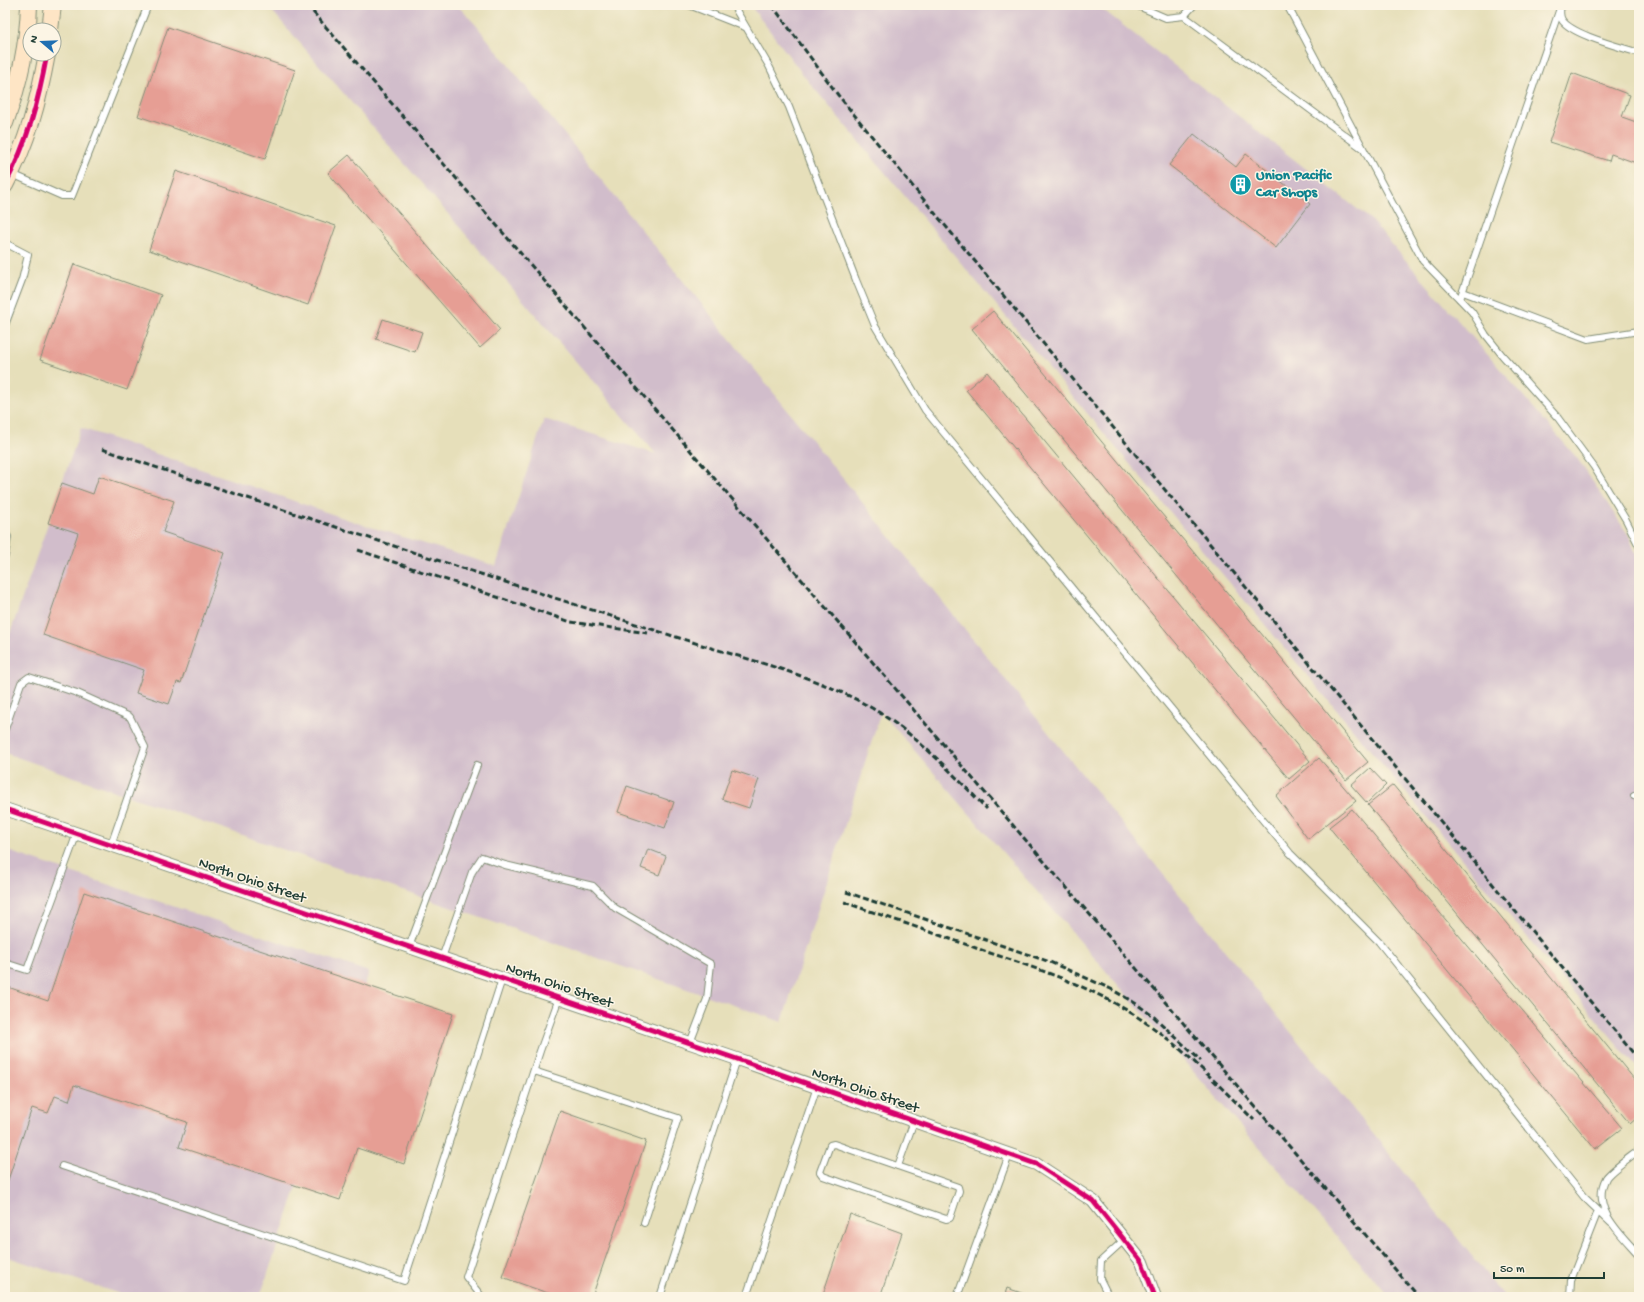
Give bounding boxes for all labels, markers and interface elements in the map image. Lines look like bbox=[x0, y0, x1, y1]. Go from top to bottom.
north arrow bbox=[22, 22, 62, 62]
text: N bbox=[28, 34, 41, 45]
place label: Union Pacific Car Shops bbox=[1255, 167, 1332, 202]
building icon: Union Pacific Car Shops bbox=[1228, 172, 1254, 198]
street label: North Ohio Street bbox=[196, 854, 310, 908]
street label: North Ohio Street bbox=[503, 959, 617, 1013]
street label: North Ohio Street bbox=[809, 1064, 923, 1118]
scale bar bbox=[1494, 1254, 1604, 1280]
text: 50 m bbox=[1500, 1263, 1525, 1277]

